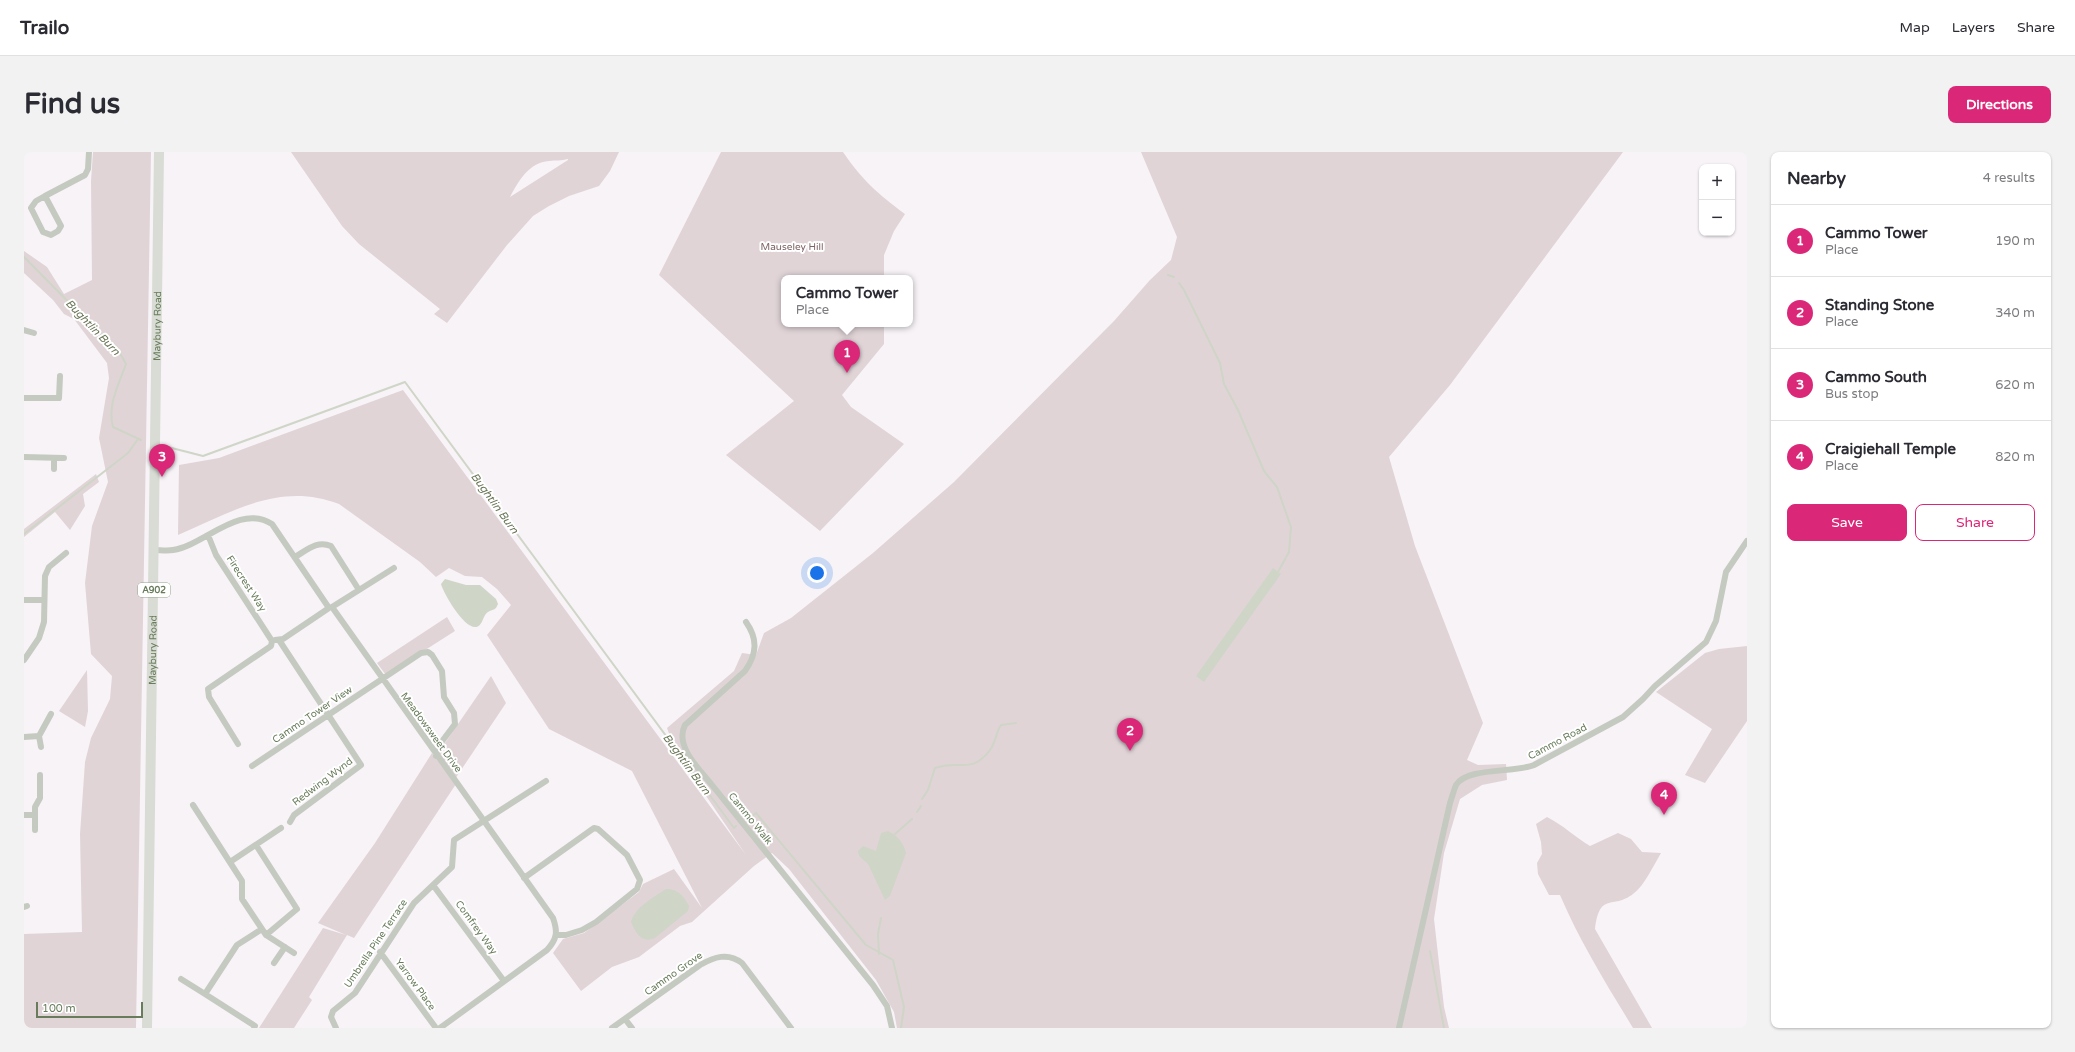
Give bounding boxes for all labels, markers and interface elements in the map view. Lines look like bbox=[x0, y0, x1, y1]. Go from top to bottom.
text: Trailo bbox=[20, 17, 69, 39]
text: Map bbox=[1900, 19, 1930, 36]
text: Layers bbox=[1952, 19, 1995, 36]
text: Share bbox=[2017, 19, 2055, 36]
button: Directions bbox=[1948, 86, 2051, 123]
text: Find us bbox=[24, 87, 120, 121]
map controls bbox=[1699, 164, 1735, 236]
button: + bbox=[1699, 164, 1735, 200]
text: Nearby bbox=[1787, 168, 1846, 189]
text: 4 results bbox=[1983, 170, 2035, 186]
button: − bbox=[1699, 200, 1735, 236]
text: Cammo Tower bbox=[1825, 224, 1928, 242]
text: 1 bbox=[1796, 233, 1804, 249]
text: 190 m bbox=[1995, 233, 2035, 249]
park label: Mauseley Hill bbox=[761, 241, 823, 253]
text: Place bbox=[1825, 242, 1858, 258]
popup bbox=[781, 275, 913, 327]
text: Cammo Tower bbox=[796, 284, 898, 302]
street label: Maybury Road bbox=[151, 291, 164, 361]
text: Standing Stone bbox=[1825, 296, 1934, 314]
water label: Bughtlin Burn bbox=[63, 297, 123, 358]
text: Place bbox=[796, 302, 829, 318]
text: 2 bbox=[1796, 305, 1804, 321]
text: 340 m bbox=[1995, 305, 2035, 321]
text: Place bbox=[1825, 314, 1858, 330]
pin: 1 bbox=[834, 340, 860, 373]
text: Cammo South bbox=[1825, 368, 1927, 386]
text: 3 bbox=[1796, 377, 1804, 393]
text: 620 m bbox=[1995, 377, 2035, 393]
text: Bus stop bbox=[1825, 386, 1879, 402]
text: Craigiehall Temple bbox=[1825, 440, 1956, 458]
pin: 3 bbox=[149, 444, 175, 477]
text: 4 bbox=[1796, 449, 1804, 465]
text: 820 m bbox=[1995, 449, 2035, 465]
text: Place bbox=[1825, 458, 1858, 474]
water label: Bughtlin Burn bbox=[468, 470, 521, 537]
button: Save bbox=[1787, 504, 1907, 541]
button: Share bbox=[1915, 504, 2035, 541]
street label: Firecrest Way bbox=[224, 553, 269, 614]
your location bbox=[807, 563, 827, 583]
road number: A902 bbox=[138, 583, 170, 597]
street label: Maybury Road bbox=[147, 615, 160, 685]
street label: Cammo Tower View bbox=[270, 684, 355, 746]
street label: Meadowsweet Drive bbox=[398, 690, 464, 775]
pin: 2 bbox=[1117, 718, 1143, 751]
street label: Cammo Road bbox=[1526, 721, 1589, 762]
water label: Bughtlin Burn bbox=[660, 731, 713, 798]
street label: Redwing Wynd bbox=[290, 755, 355, 808]
pin: 4 bbox=[1651, 782, 1677, 815]
street label: Cammo Walk bbox=[726, 790, 775, 847]
street label: Umbrella Pine Terrace bbox=[342, 897, 410, 990]
street label: Comfrey Way bbox=[453, 898, 500, 957]
street label: Cammo Grove bbox=[642, 949, 705, 998]
street label: Yarrow Place bbox=[392, 956, 438, 1013]
scale bar bbox=[36, 1000, 143, 1019]
text: 100 m bbox=[42, 1002, 76, 1015]

